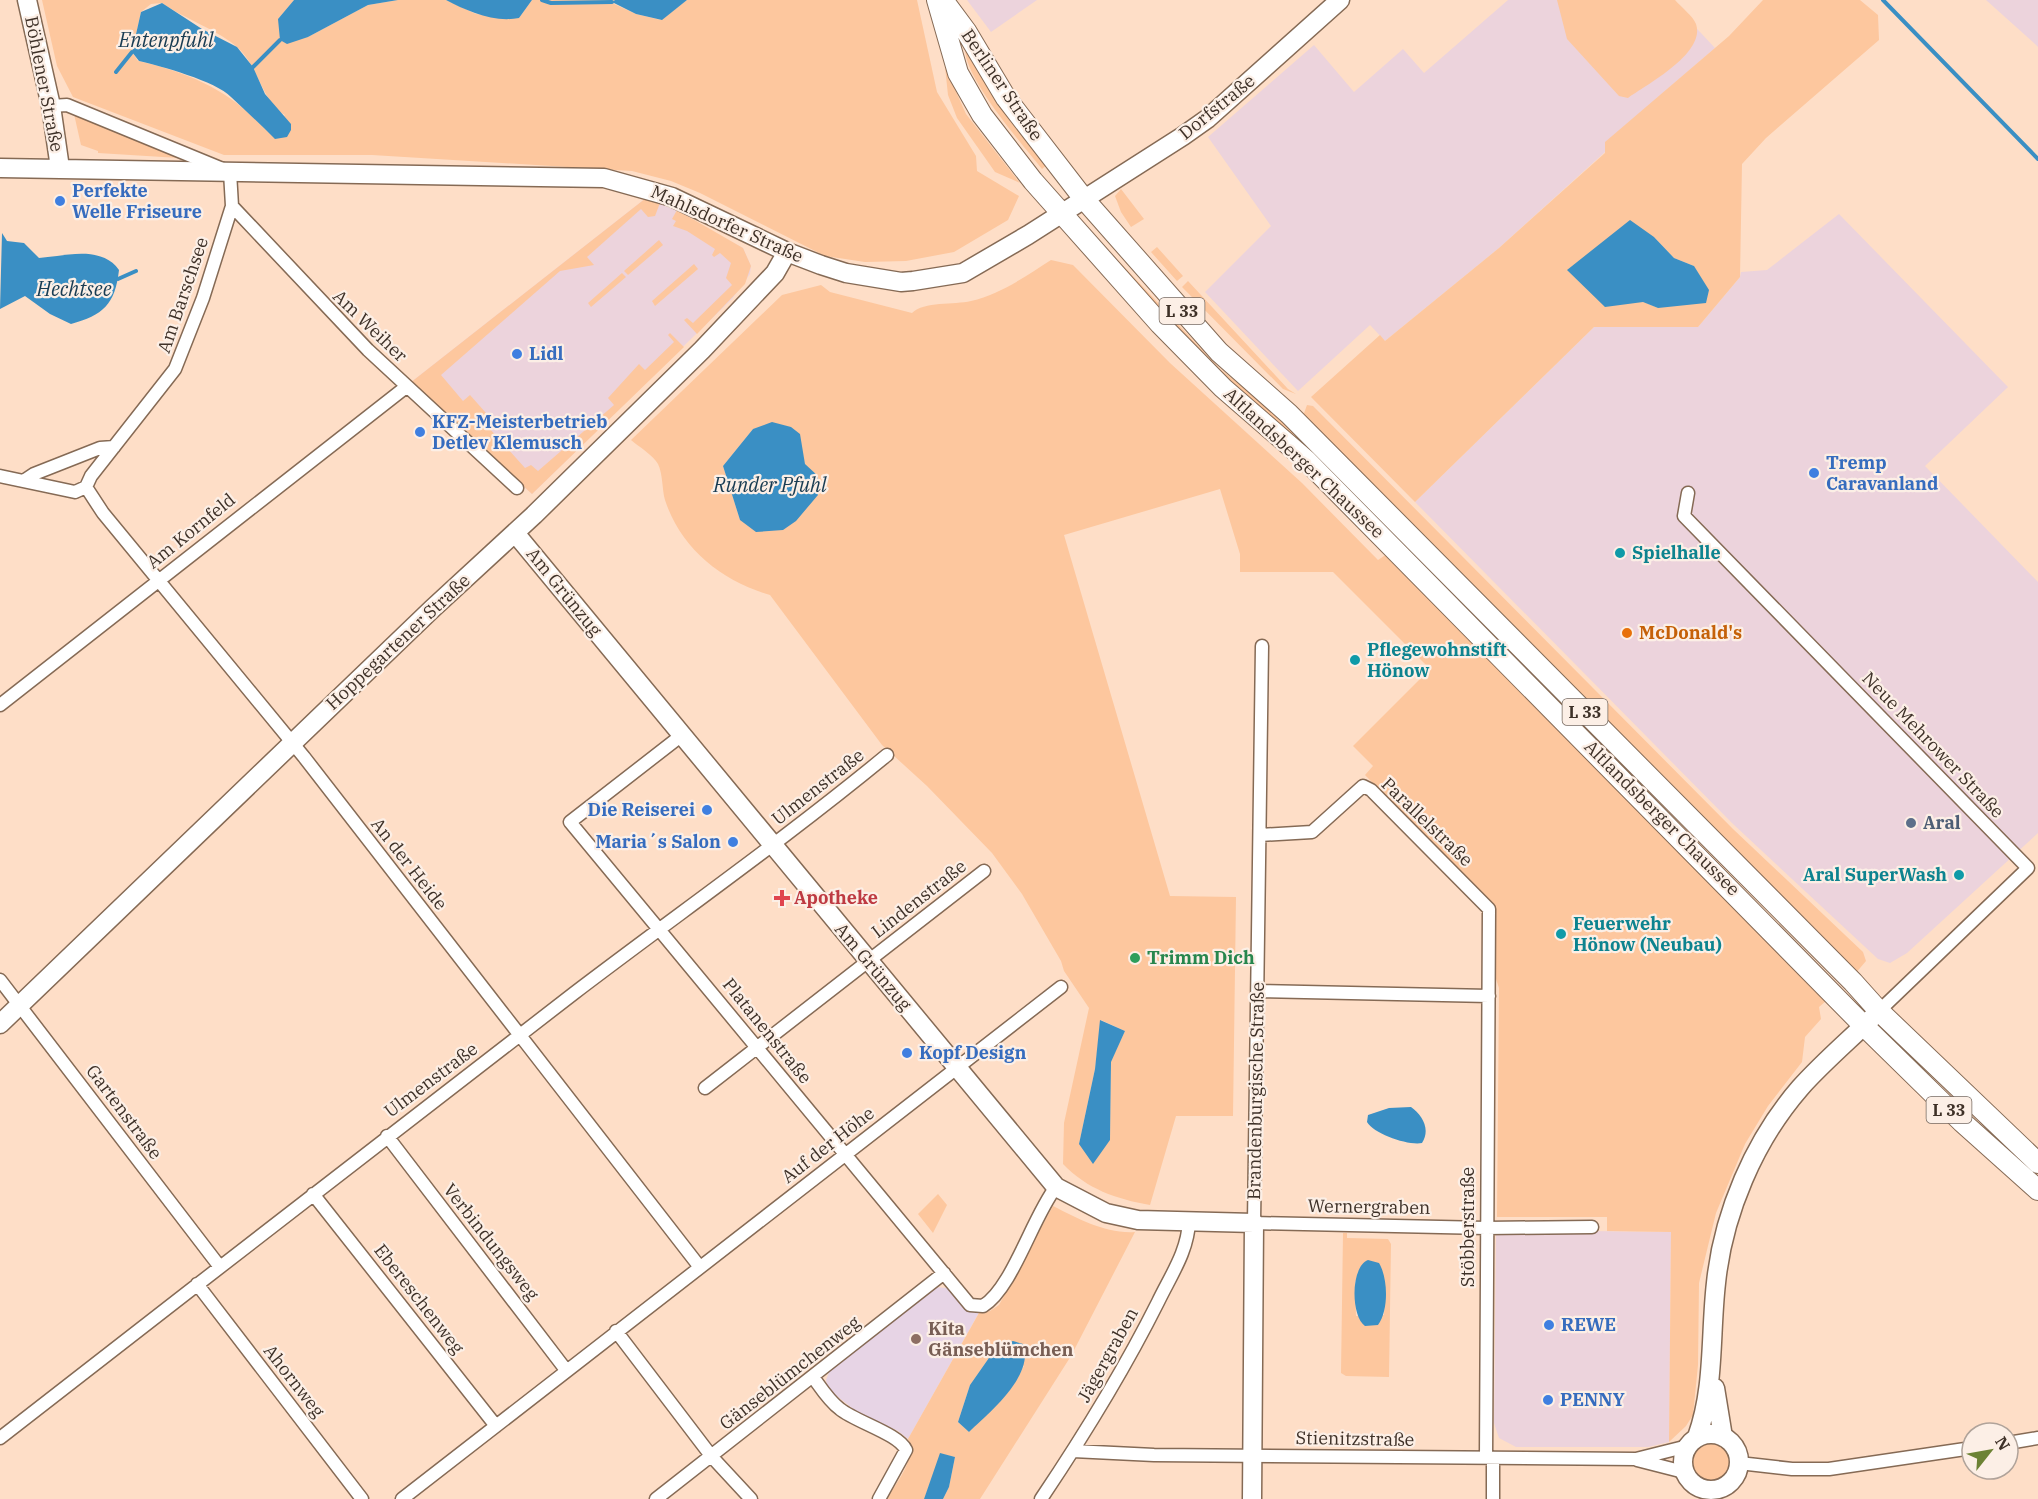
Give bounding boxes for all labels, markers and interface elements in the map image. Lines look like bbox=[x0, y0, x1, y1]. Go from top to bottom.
street label: Böhlener Straße bbox=[20, 14, 69, 154]
street label: Berliner Straße bbox=[957, 24, 1048, 145]
water label: Entenpfuhl bbox=[117, 26, 214, 53]
street label: Dorfstraße bbox=[1174, 69, 1259, 144]
place label: Perfekte Welle Friseure bbox=[72, 179, 202, 223]
street label: Mahlsdorfer Straße bbox=[648, 180, 807, 267]
marker: Perfekte Welle Friseure bbox=[53, 194, 67, 208]
street label: Am Barschsee bbox=[152, 234, 213, 356]
water label: Hechtsee bbox=[35, 275, 112, 302]
street label: Am Weiher bbox=[328, 285, 412, 367]
road number: L 33 bbox=[1160, 298, 1204, 324]
place label: Lidl bbox=[529, 342, 564, 365]
marker: Lidl bbox=[510, 347, 524, 361]
street label: Altlandsberger Chaussee bbox=[1219, 382, 1389, 543]
place label: KFZ-Meisterbetrieb Detlev Klemusch bbox=[432, 410, 607, 454]
marker: KFZ-Meisterbetrieb Detlev Klemusch bbox=[413, 425, 427, 439]
place label: Tremp Caravanland bbox=[1826, 451, 1938, 495]
marker: Tremp Caravanland bbox=[1807, 466, 1821, 480]
water label: Runder Pfuhl bbox=[712, 471, 827, 498]
street label: Am Kornfeld bbox=[142, 488, 240, 573]
place label: Spielhalle bbox=[1632, 541, 1721, 564]
street label: Am Grünzug bbox=[522, 543, 607, 641]
marker: Spielhalle bbox=[1613, 546, 1627, 560]
street label: Hoppegartener Straße bbox=[321, 569, 475, 715]
place label: McDonald's bbox=[1639, 621, 1742, 644]
marker: McDonald's bbox=[1620, 626, 1634, 640]
place label: Pflegewohnstift Hönow bbox=[1367, 638, 1507, 682]
marker: Pflegewohnstift Hönow bbox=[1348, 653, 1362, 667]
street label: Neue Mehrower Straße bbox=[1857, 667, 2009, 823]
road number: L 33 bbox=[1562, 699, 1608, 725]
street label: Altlandsberger Chaussee bbox=[1580, 735, 1745, 900]
street label: Ulmenstraße bbox=[767, 743, 868, 830]
street label: Parallelstraße bbox=[1377, 772, 1478, 871]
place label: Die Reiserei bbox=[588, 798, 695, 821]
marker: Die Reiserei bbox=[700, 803, 714, 817]
place label: Aral bbox=[1923, 811, 1961, 834]
street label: An der Heide bbox=[366, 813, 453, 914]
marker: Aral bbox=[1904, 816, 1918, 830]
place label: Maria´s Salon bbox=[595, 830, 721, 853]
marker: Maria´s Salon bbox=[726, 835, 740, 849]
street label: Lindenstraße bbox=[867, 854, 971, 943]
place label: Aral SuperWash bbox=[1803, 863, 1947, 886]
marker: Aral SuperWash bbox=[1952, 868, 1966, 882]
place label: Apotheke bbox=[794, 886, 878, 909]
marker: Apotheke bbox=[775, 891, 789, 905]
place label: Feuerwehr Hönow (Neubau) bbox=[1573, 912, 1722, 956]
street label: Am Grünzug bbox=[830, 918, 917, 1015]
marker: Feuerwehr Hönow (Neubau) bbox=[1554, 927, 1568, 941]
place label: Trimm Dich bbox=[1147, 946, 1255, 969]
marker: Trimm Dich bbox=[1128, 951, 1142, 965]
street label: Platanenstraße bbox=[718, 973, 817, 1088]
street label: Brandenburgische Straße bbox=[1242, 982, 1269, 1200]
street label: Ulmenstraße bbox=[379, 1037, 482, 1122]
place label: Kopf Design bbox=[919, 1041, 1027, 1064]
marker: Kopf Design bbox=[900, 1046, 914, 1060]
street label: Gartenstraße bbox=[81, 1060, 167, 1164]
road number: L 33 bbox=[1926, 1097, 1972, 1123]
street label: Auf der Höhe bbox=[777, 1101, 879, 1188]
street label: Stöbberstraße bbox=[1456, 1167, 1479, 1287]
street label: Verbindungsweg bbox=[439, 1179, 544, 1305]
street label: Wernergraben bbox=[1307, 1194, 1431, 1219]
street label: Ebereschenweg bbox=[369, 1239, 470, 1358]
street label: Jägergraben bbox=[1072, 1303, 1143, 1406]
street label: Gänseblümchenweg bbox=[715, 1310, 865, 1435]
place label: REWE bbox=[1561, 1313, 1616, 1336]
place label: Kita Gänseblümchen bbox=[928, 1317, 1073, 1361]
marker: REWE bbox=[1542, 1318, 1556, 1332]
marker: Kita Gänseblümchen bbox=[909, 1332, 923, 1346]
street label: Ahornweg bbox=[259, 1340, 330, 1422]
place label: PENNY bbox=[1560, 1388, 1625, 1411]
marker: PENNY bbox=[1541, 1393, 1555, 1407]
north arrow bbox=[1960, 1421, 2020, 1481]
street label: Stienitzstraße bbox=[1295, 1426, 1415, 1451]
text: N bbox=[1991, 1433, 2015, 1454]

